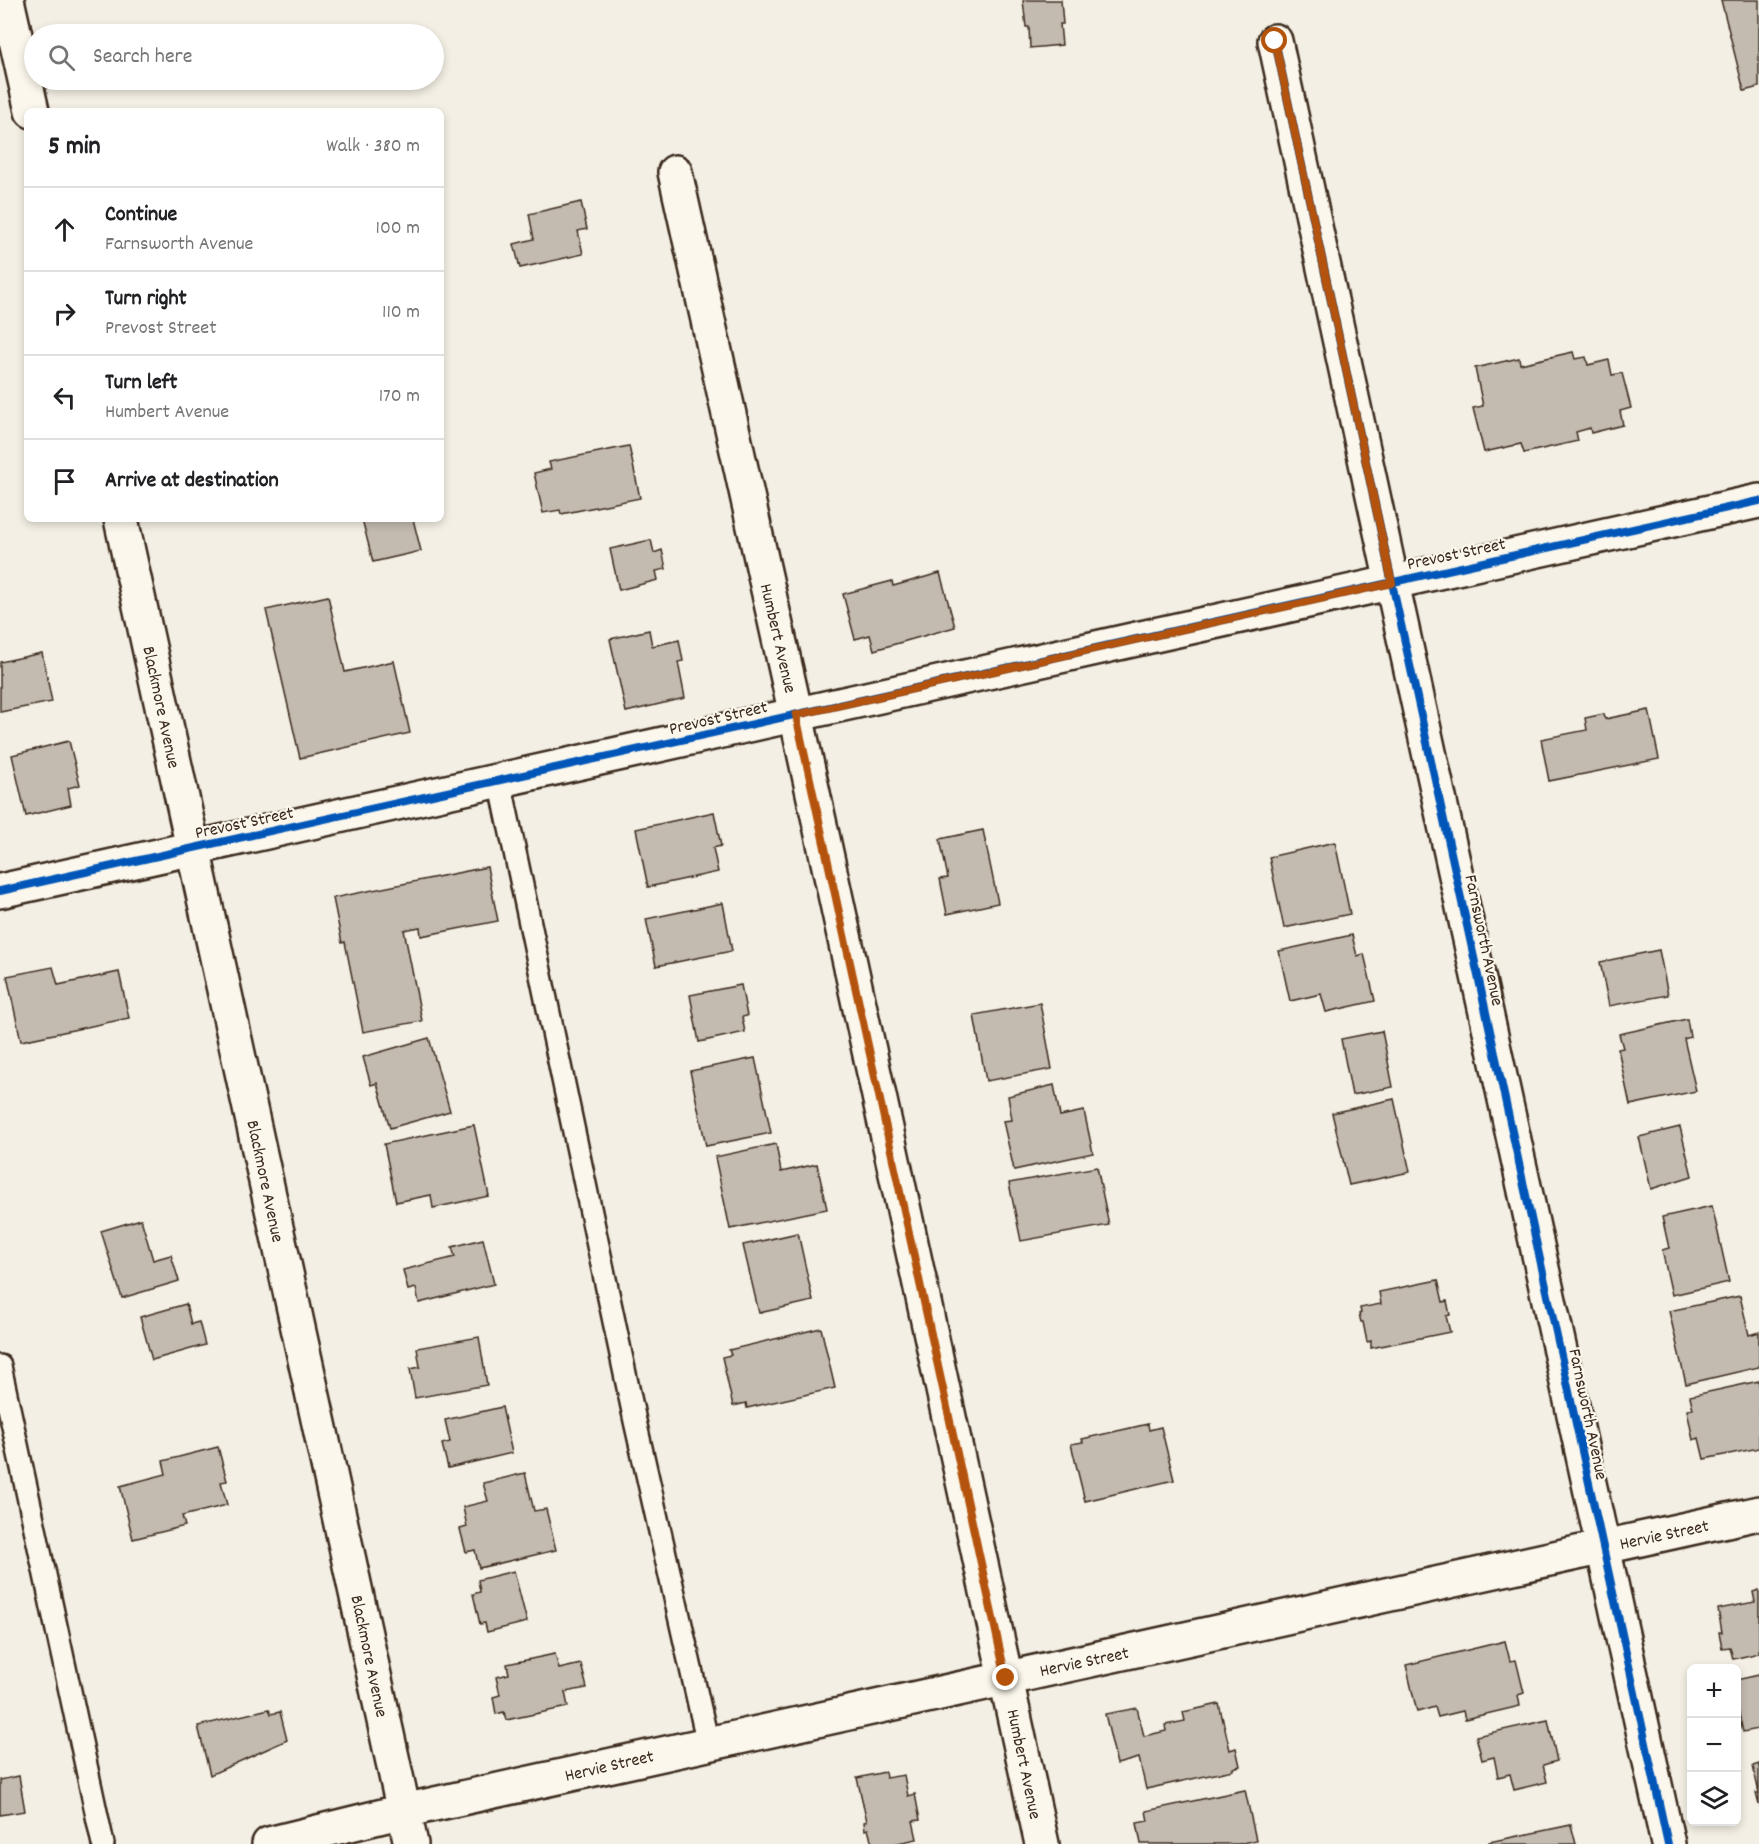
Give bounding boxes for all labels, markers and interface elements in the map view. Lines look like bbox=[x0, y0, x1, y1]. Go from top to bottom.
search box bbox=[24, 24, 444, 90]
route start bbox=[1261, 27, 1287, 53]
icon: search bbox=[45, 41, 78, 74]
text: Search here bbox=[93, 42, 192, 73]
text: 5 min bbox=[48, 129, 101, 166]
text: Walk · 380 m bbox=[326, 133, 420, 161]
text: Continue bbox=[105, 200, 177, 231]
icon: ahead bbox=[48, 213, 81, 246]
text: 100 m bbox=[376, 215, 420, 243]
text: Farnsworth Avenue bbox=[105, 231, 253, 259]
text: Turn right bbox=[105, 284, 187, 315]
icon: right bbox=[48, 297, 81, 330]
text: 110 m bbox=[382, 299, 420, 327]
text: Prevost Street bbox=[105, 315, 217, 343]
text: Turn left bbox=[105, 368, 177, 399]
icon: left bbox=[48, 381, 81, 414]
text: 170 m bbox=[379, 383, 420, 411]
text: Humbert Avenue bbox=[105, 399, 229, 427]
icon: arrive bbox=[48, 465, 81, 498]
text: Arrive at destination bbox=[105, 466, 279, 497]
street label: Prevost Street bbox=[1405, 533, 1509, 578]
street label: Humbert Avenue bbox=[752, 581, 801, 696]
street label: Blackmore Avenue bbox=[134, 644, 185, 771]
street label: Prevost Street bbox=[667, 696, 771, 743]
street label: Prevost Street bbox=[193, 802, 297, 847]
street label: Farnsworth Avenue bbox=[1456, 873, 1509, 1009]
street label: Blackmore Avenue bbox=[238, 1118, 289, 1245]
street label: Farnsworth Avenue bbox=[1560, 1347, 1613, 1483]
street label: Hervie Street bbox=[1618, 1515, 1712, 1558]
street label: Blackmore Avenue bbox=[342, 1593, 393, 1720]
street label: Hervie Street bbox=[1038, 1642, 1132, 1685]
route end bbox=[992, 1664, 1018, 1690]
map controls bbox=[1687, 1664, 1741, 1826]
button: + bbox=[1687, 1664, 1741, 1718]
street label: Humbert Avenue bbox=[999, 1707, 1046, 1822]
button: − bbox=[1687, 1718, 1741, 1772]
street label: Hervie Street bbox=[563, 1745, 657, 1790]
button: layers bbox=[1687, 1772, 1741, 1826]

